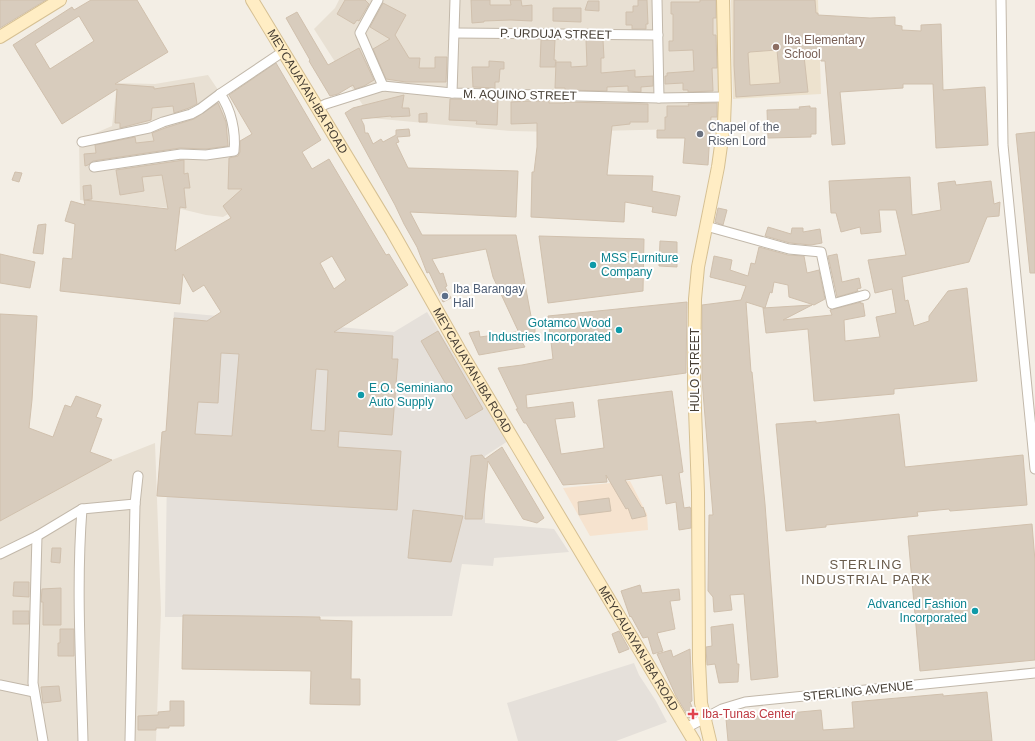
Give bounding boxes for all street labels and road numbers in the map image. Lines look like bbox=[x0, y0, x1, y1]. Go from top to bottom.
street label: P. URDUJA STREET bbox=[500, 26, 613, 42]
street label: MEYCAUAYAN-IBA ROAD bbox=[264, 27, 351, 157]
street label: M. AQUINO STREET bbox=[463, 87, 578, 103]
street label: MEYCAUAYAN-IBA ROAD bbox=[430, 305, 515, 436]
street label: HULO STREET bbox=[688, 327, 702, 412]
street label: MEYCAUAYAN-IBA ROAD bbox=[596, 584, 682, 714]
street label: STERLING AVENUE bbox=[802, 678, 914, 704]

